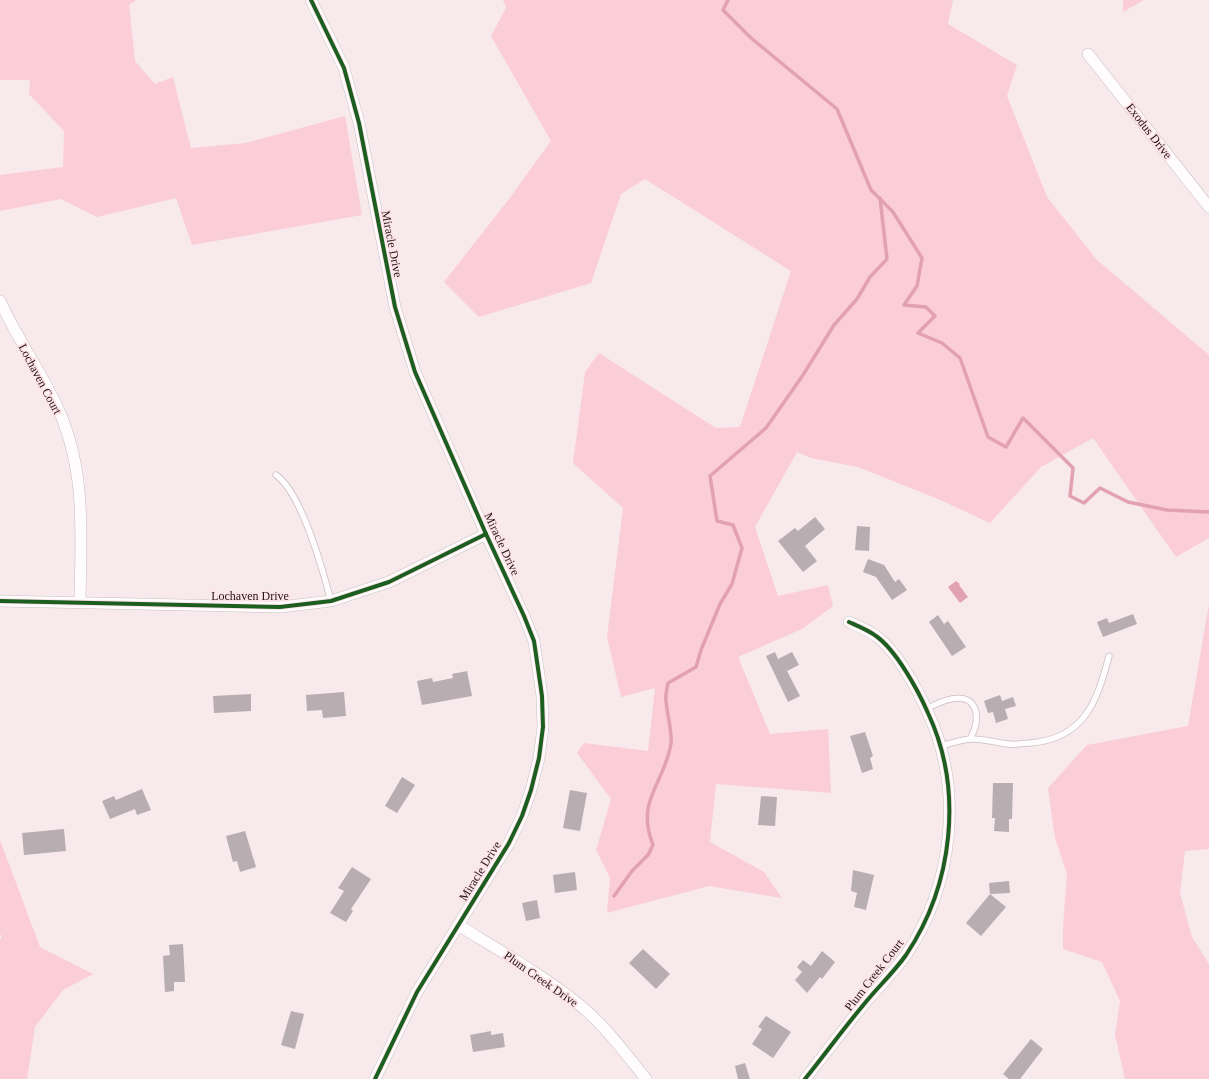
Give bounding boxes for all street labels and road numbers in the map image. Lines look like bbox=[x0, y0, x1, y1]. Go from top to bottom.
street label: Exodus Drive bbox=[1123, 101, 1175, 161]
street label: Miracle Drive bbox=[379, 209, 405, 279]
street label: Lochaven Court bbox=[16, 341, 65, 417]
street label: Miracle Drive bbox=[481, 510, 523, 578]
street label: Lochaven Drive bbox=[211, 589, 289, 603]
street label: Miracle Drive bbox=[456, 839, 504, 903]
street label: Plum Creek Court bbox=[842, 936, 907, 1014]
street label: Plum Creek Drive bbox=[501, 948, 581, 1010]

